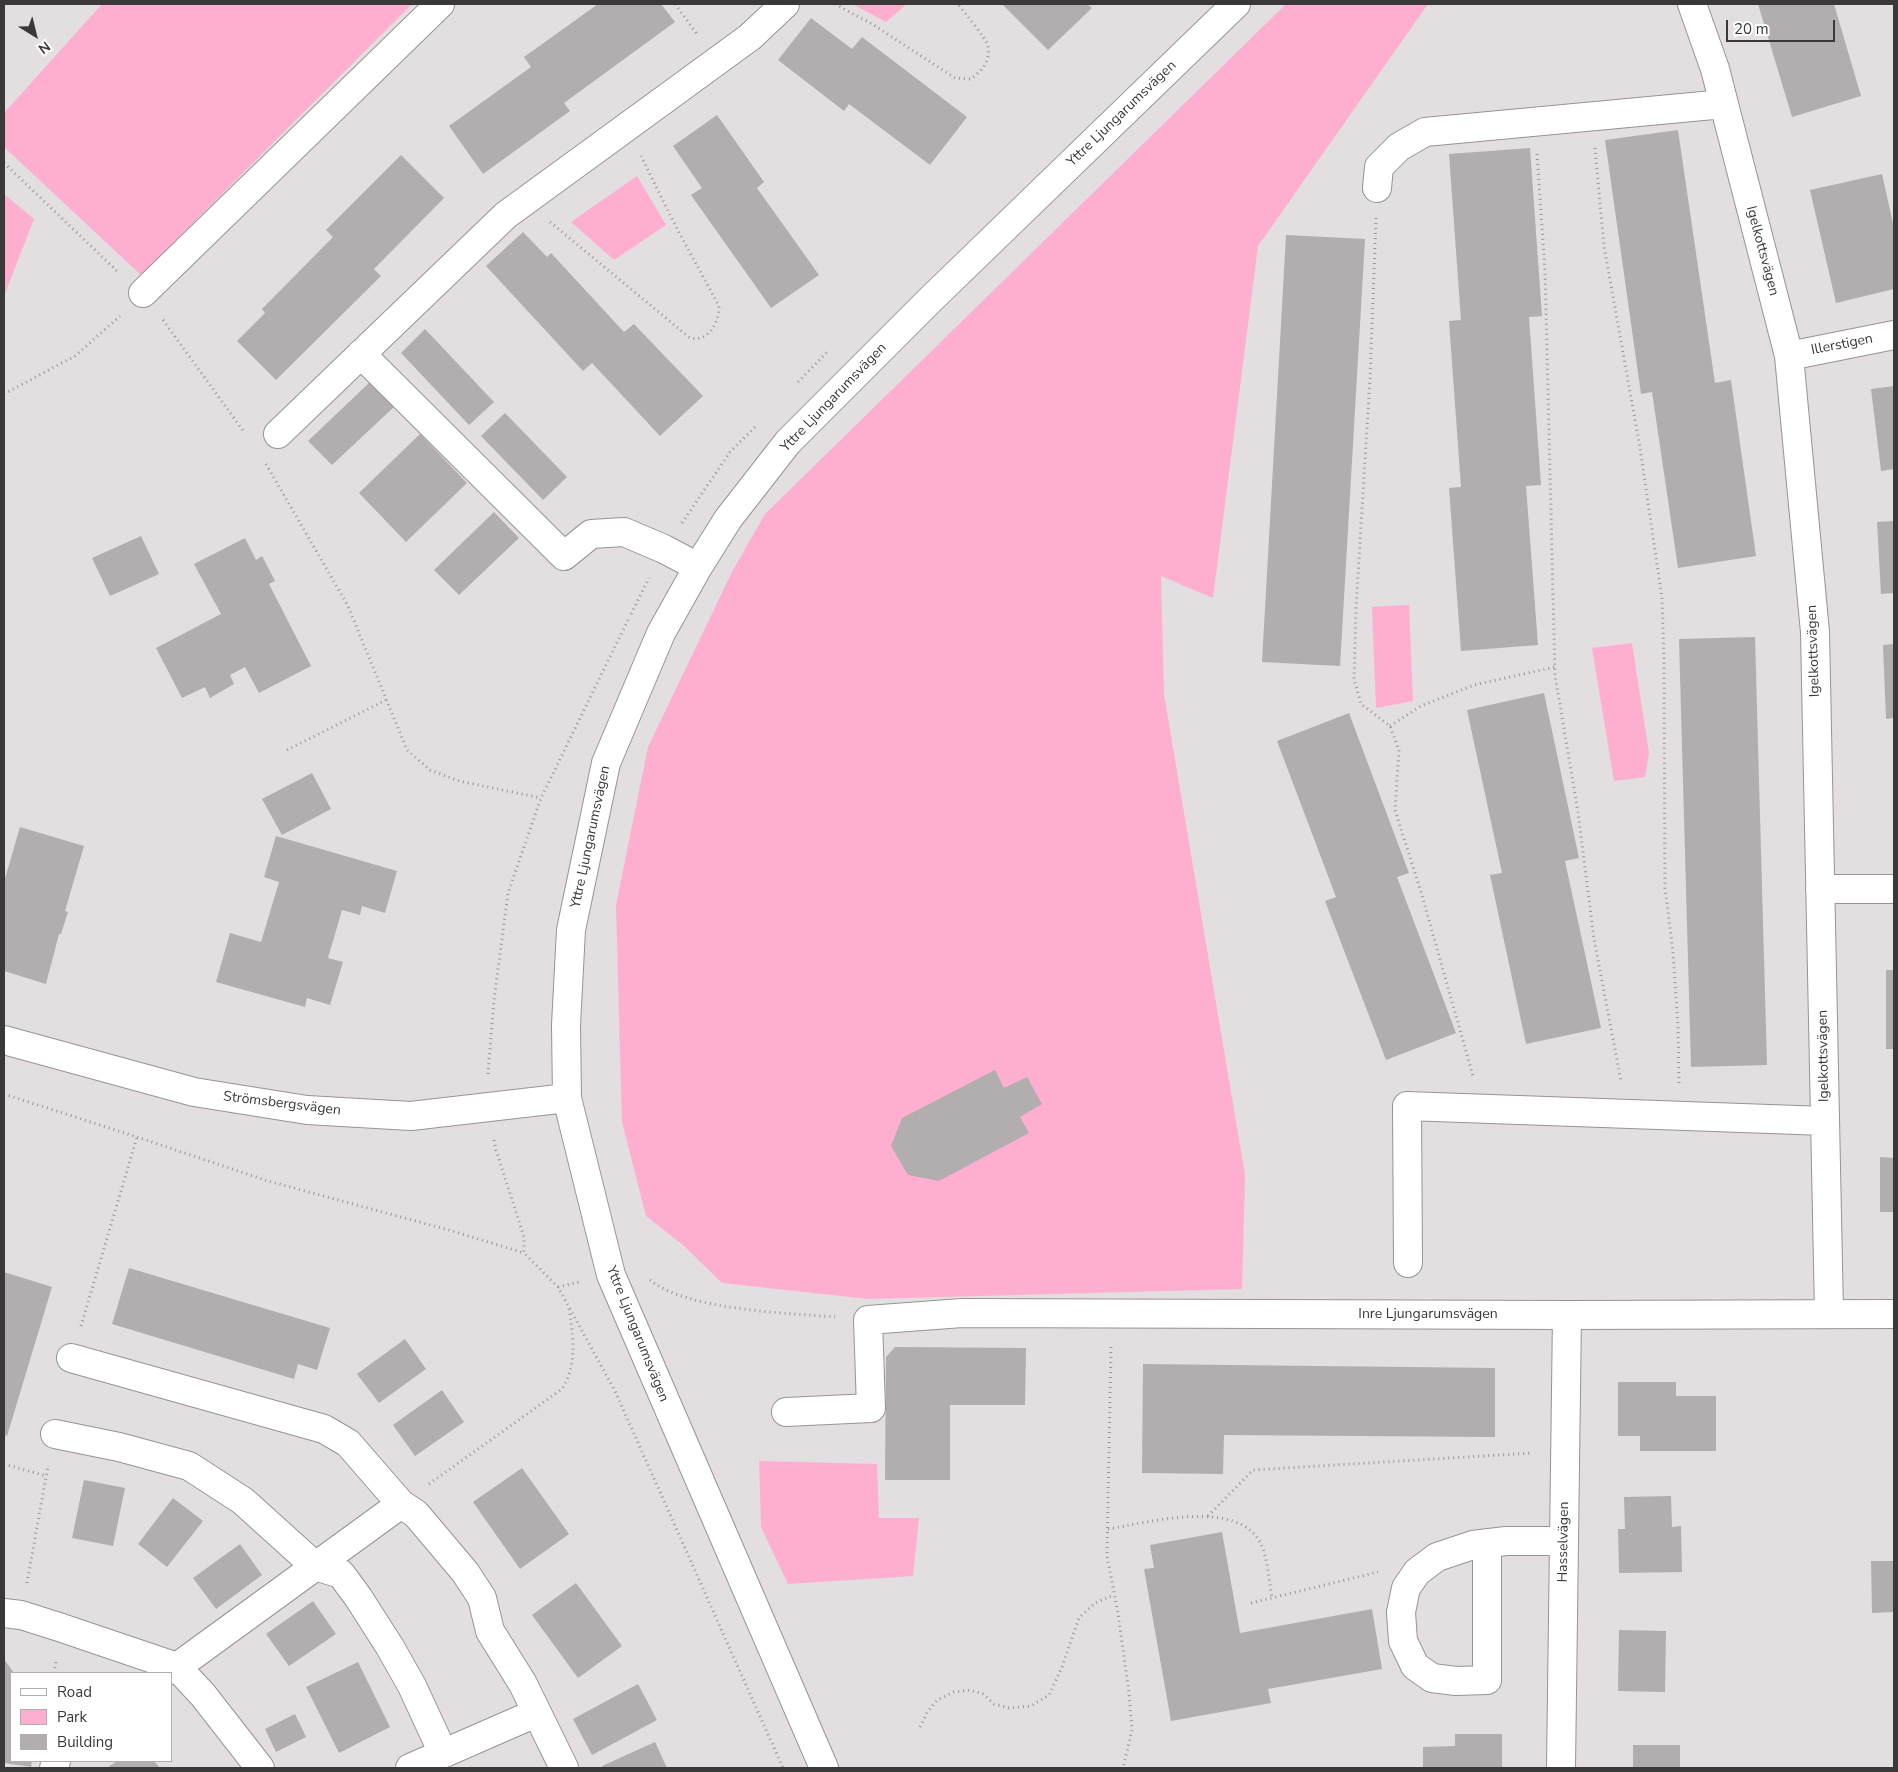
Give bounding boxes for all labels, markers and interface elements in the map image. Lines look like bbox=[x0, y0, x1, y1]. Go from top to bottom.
north arrow bbox=[10, 10, 60, 60]
scale bar bbox=[1728, 10, 1837, 42]
text: 20 m bbox=[1734, 19, 1769, 39]
text: N bbox=[34, 37, 54, 58]
street label: Yttre Ljungarumsvägen bbox=[1064, 57, 1180, 171]
street label: Igelkottsvägen bbox=[1742, 204, 1782, 298]
street label: Illerstigen bbox=[1810, 331, 1874, 359]
street label: Yttre Ljungarumsvägen bbox=[777, 340, 891, 456]
street label: Igelkottsvägen bbox=[1804, 605, 1824, 697]
street label: Yttre Ljungarumsvägen bbox=[568, 764, 614, 910]
street label: Igelkottsvägen bbox=[1815, 1010, 1833, 1102]
street label: Strömsbergsvägen bbox=[222, 1088, 342, 1120]
street label: Yttre Ljungarumsvägen bbox=[602, 1263, 672, 1405]
street label: Inre Ljungarumsvägen bbox=[1358, 1307, 1498, 1323]
street label: Hasselvägen bbox=[1555, 1501, 1573, 1583]
legend bbox=[10, 1672, 172, 1762]
text: Road bbox=[57, 1682, 92, 1702]
text: Park bbox=[57, 1707, 87, 1727]
text: Building bbox=[57, 1732, 113, 1752]

